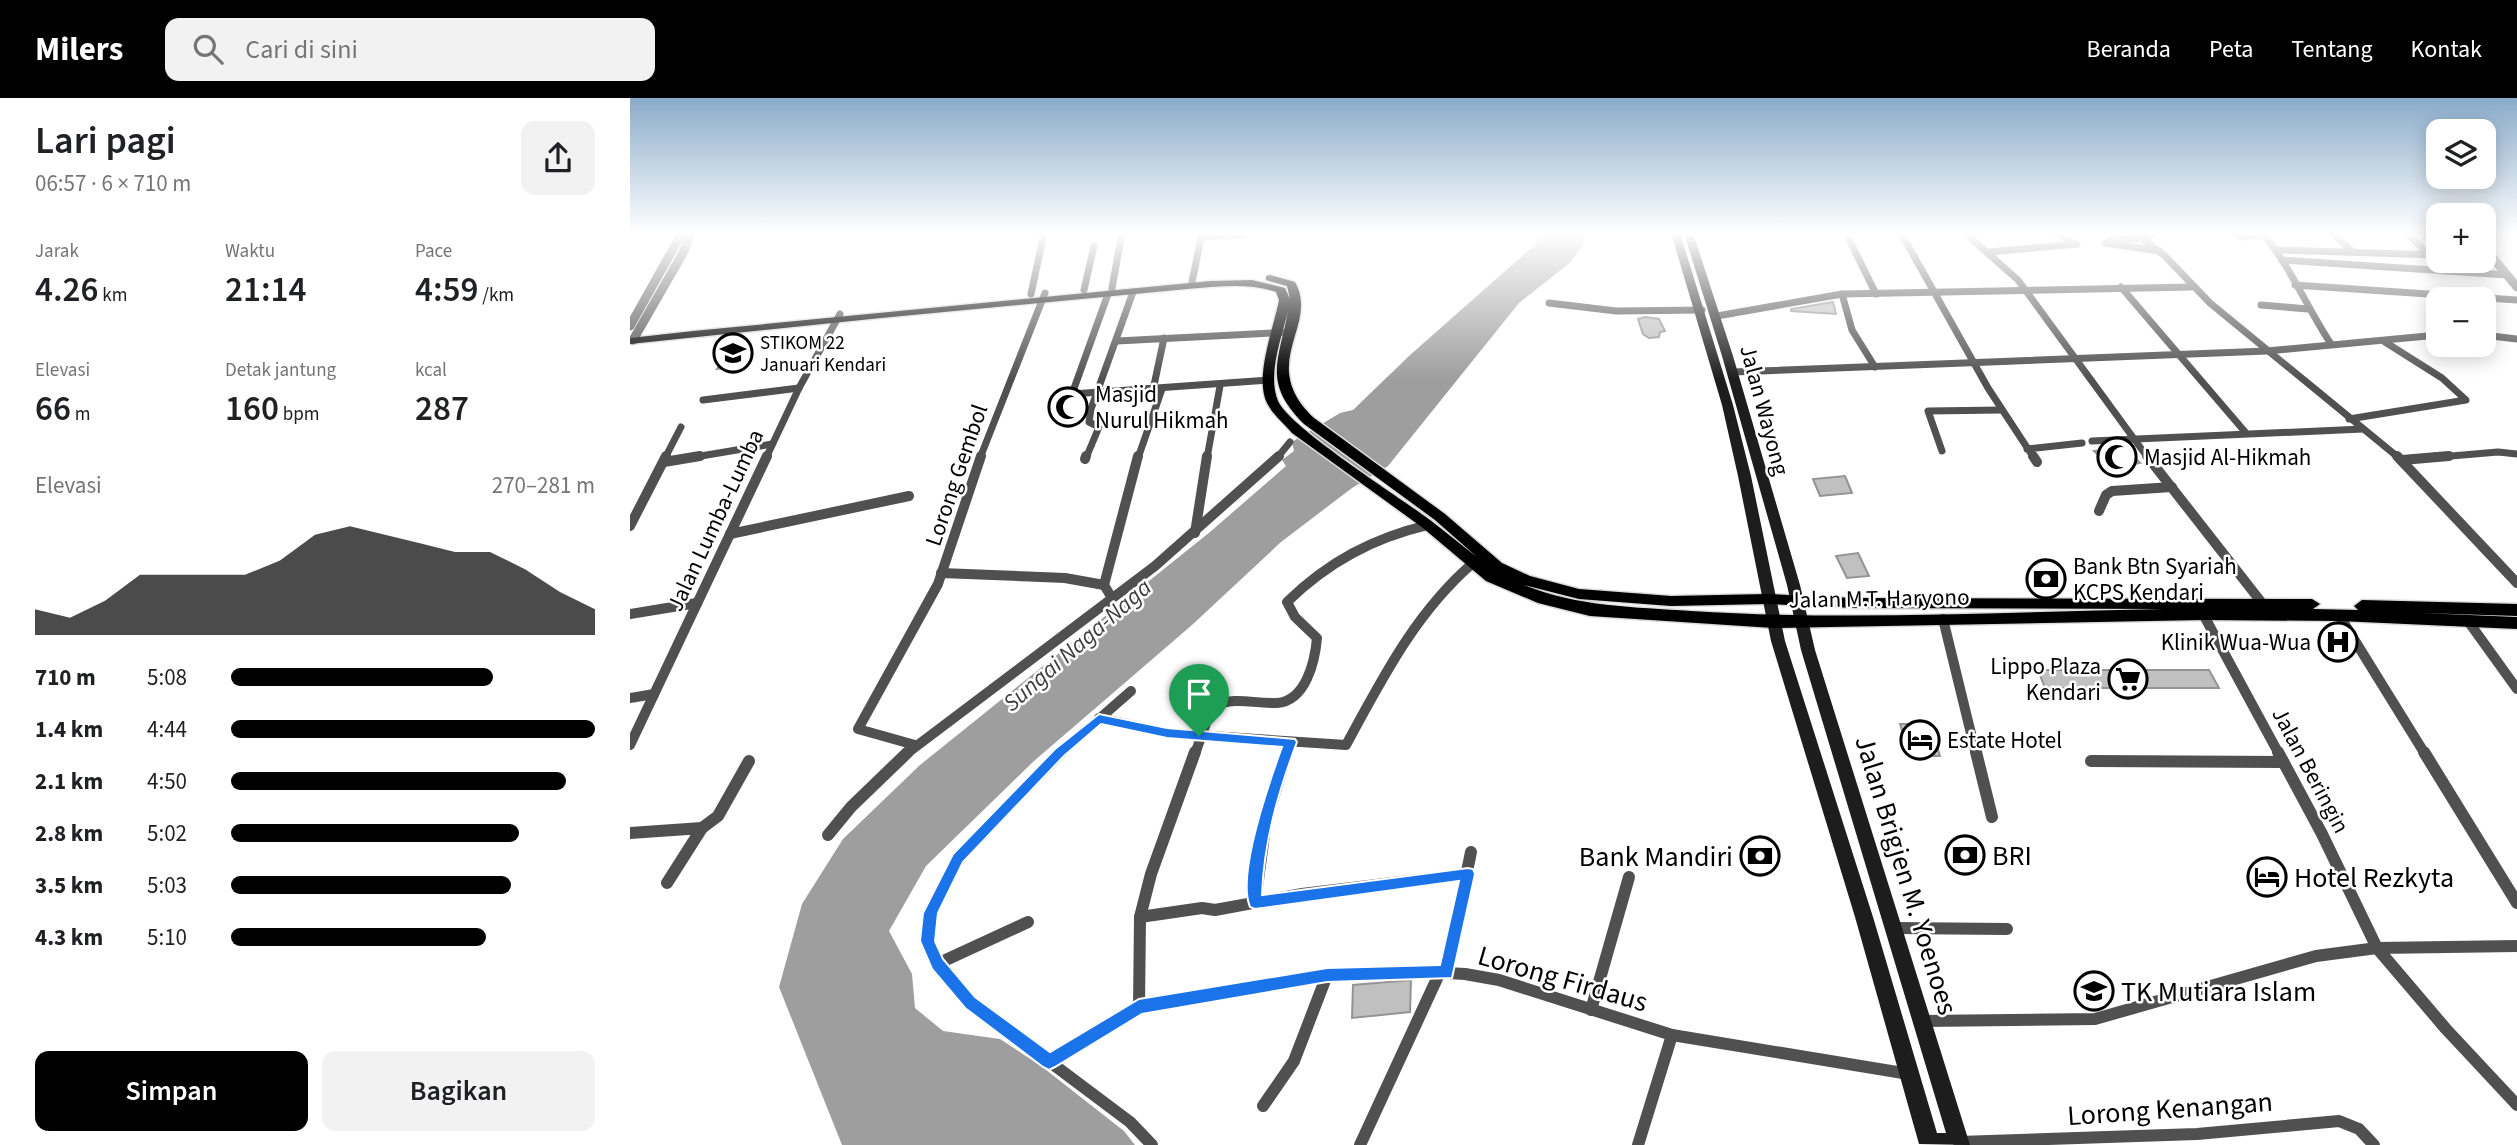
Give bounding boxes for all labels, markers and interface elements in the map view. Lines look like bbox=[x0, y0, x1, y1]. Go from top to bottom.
search box bbox=[165, 18, 655, 81]
text: Milers bbox=[35, 26, 123, 73]
icon: search bbox=[189, 30, 227, 68]
text: Cari di sini bbox=[245, 31, 358, 68]
text: Beranda bbox=[2087, 32, 2171, 67]
text: Peta bbox=[2209, 32, 2253, 67]
text: Tentang bbox=[2291, 32, 2373, 67]
text: Kontak bbox=[2411, 32, 2482, 67]
text: Lari pagi bbox=[35, 114, 176, 168]
map controls bbox=[2426, 119, 2496, 357]
button: layers bbox=[2426, 119, 2496, 189]
button: share bbox=[521, 121, 595, 195]
text: 06:57 · 6 × 710 m bbox=[35, 167, 191, 200]
button: + bbox=[2426, 203, 2496, 273]
text: Jarak bbox=[35, 238, 79, 265]
text: Waktu bbox=[225, 238, 275, 265]
text: Pace bbox=[415, 238, 452, 265]
text: 4.26 bbox=[35, 265, 99, 315]
text: 21:14 bbox=[225, 265, 306, 315]
text: 4:59 bbox=[415, 265, 479, 315]
text: km bbox=[99, 282, 127, 309]
text: /km bbox=[479, 282, 514, 309]
button: − bbox=[2426, 287, 2496, 357]
place label: STIKOM 22 Januari Kendari bbox=[760, 330, 886, 379]
school or university icon: STIKOM 22 Januari Kendari bbox=[712, 332, 754, 374]
street label: Jalan Wayong bbox=[1731, 341, 1798, 479]
text: Elevasi bbox=[35, 357, 90, 384]
text: Detak jantung bbox=[225, 357, 336, 384]
text: kcal bbox=[415, 357, 447, 384]
place label: Masjid Nurul Hikmah bbox=[1095, 378, 1229, 437]
text: 66 bbox=[35, 384, 71, 434]
text: 160 bbox=[225, 384, 279, 434]
text: 287 bbox=[415, 384, 469, 434]
mosque icon: Masjid Nurul Hikmah bbox=[1047, 386, 1089, 428]
street label: Lorong Gembol bbox=[917, 400, 996, 551]
text: m bbox=[71, 401, 90, 428]
text: bpm bbox=[279, 401, 319, 428]
street label: Jalan Lumba-Lumba bbox=[659, 424, 772, 617]
mosque icon: Masjid Al-Hikmah bbox=[2096, 436, 2138, 478]
place label: Masjid Al-Hikmah bbox=[2144, 441, 2311, 474]
text: Elevasi bbox=[35, 469, 102, 502]
text: 270–281 m bbox=[492, 469, 595, 502]
place label: Bank Btn Syariah KCPS Kendari bbox=[2073, 550, 2237, 609]
bank icon: Bank Btn Syariah KCPS Kendari bbox=[2025, 558, 2067, 600]
water label: Sungai Naga-Naga bbox=[995, 571, 1160, 720]
street label: Jalan M.T. Haryono bbox=[1788, 580, 1970, 617]
hospital icon: Klinik Wua-Wua bbox=[2317, 621, 2359, 663]
place label: Klinik Wua-Wua bbox=[2161, 626, 2311, 659]
place label: Lippo Plaza Kendari bbox=[1990, 650, 2101, 709]
supermarket icon: Lippo Plaza Kendari bbox=[2107, 658, 2149, 700]
text: 710 m bbox=[35, 661, 96, 694]
text: 5:08 bbox=[147, 661, 187, 694]
pin bbox=[1169, 664, 1229, 736]
icon: arrive bbox=[1180, 675, 1218, 713]
street label: Jalan Beringin bbox=[2264, 701, 2358, 839]
text: 1.4 km bbox=[35, 713, 103, 746]
text: 4:44 bbox=[147, 713, 187, 746]
hotel icon: Estate Hotel bbox=[1899, 719, 1941, 761]
place label: Estate Hotel bbox=[1947, 724, 2062, 757]
street label: Jalan Brigjen M. Yoenoes bbox=[1845, 731, 1968, 1020]
text: 2.1 km bbox=[35, 765, 103, 798]
text: 4:50 bbox=[147, 765, 187, 798]
text: 2.8 km bbox=[35, 817, 103, 850]
text: 5:02 bbox=[147, 817, 187, 850]
bank icon: BRI bbox=[1944, 834, 1986, 876]
bank icon: Bank Mandiri bbox=[1739, 835, 1781, 877]
place label: BRI bbox=[1992, 836, 2032, 876]
place label: Bank Mandiri bbox=[1579, 837, 1733, 877]
hotel icon: Hotel Rezkyta bbox=[2246, 856, 2288, 898]
place label: Hotel Rezkyta bbox=[2294, 858, 2454, 898]
text: 3.5 km bbox=[35, 869, 103, 902]
text: 5:03 bbox=[147, 869, 187, 902]
text: 4.3 km bbox=[35, 921, 103, 954]
text: 5:10 bbox=[147, 921, 187, 954]
street label: Lorong Firdaus bbox=[1473, 936, 1652, 1022]
school or university icon: TK Mutiara Islam bbox=[2073, 970, 2115, 1012]
place label: TK Mutiara Islam bbox=[2121, 972, 2316, 1012]
button: Simpan bbox=[35, 1051, 308, 1131]
button: Bagikan bbox=[322, 1051, 595, 1131]
street label: Lorong Kenangan bbox=[2066, 1082, 2274, 1136]

